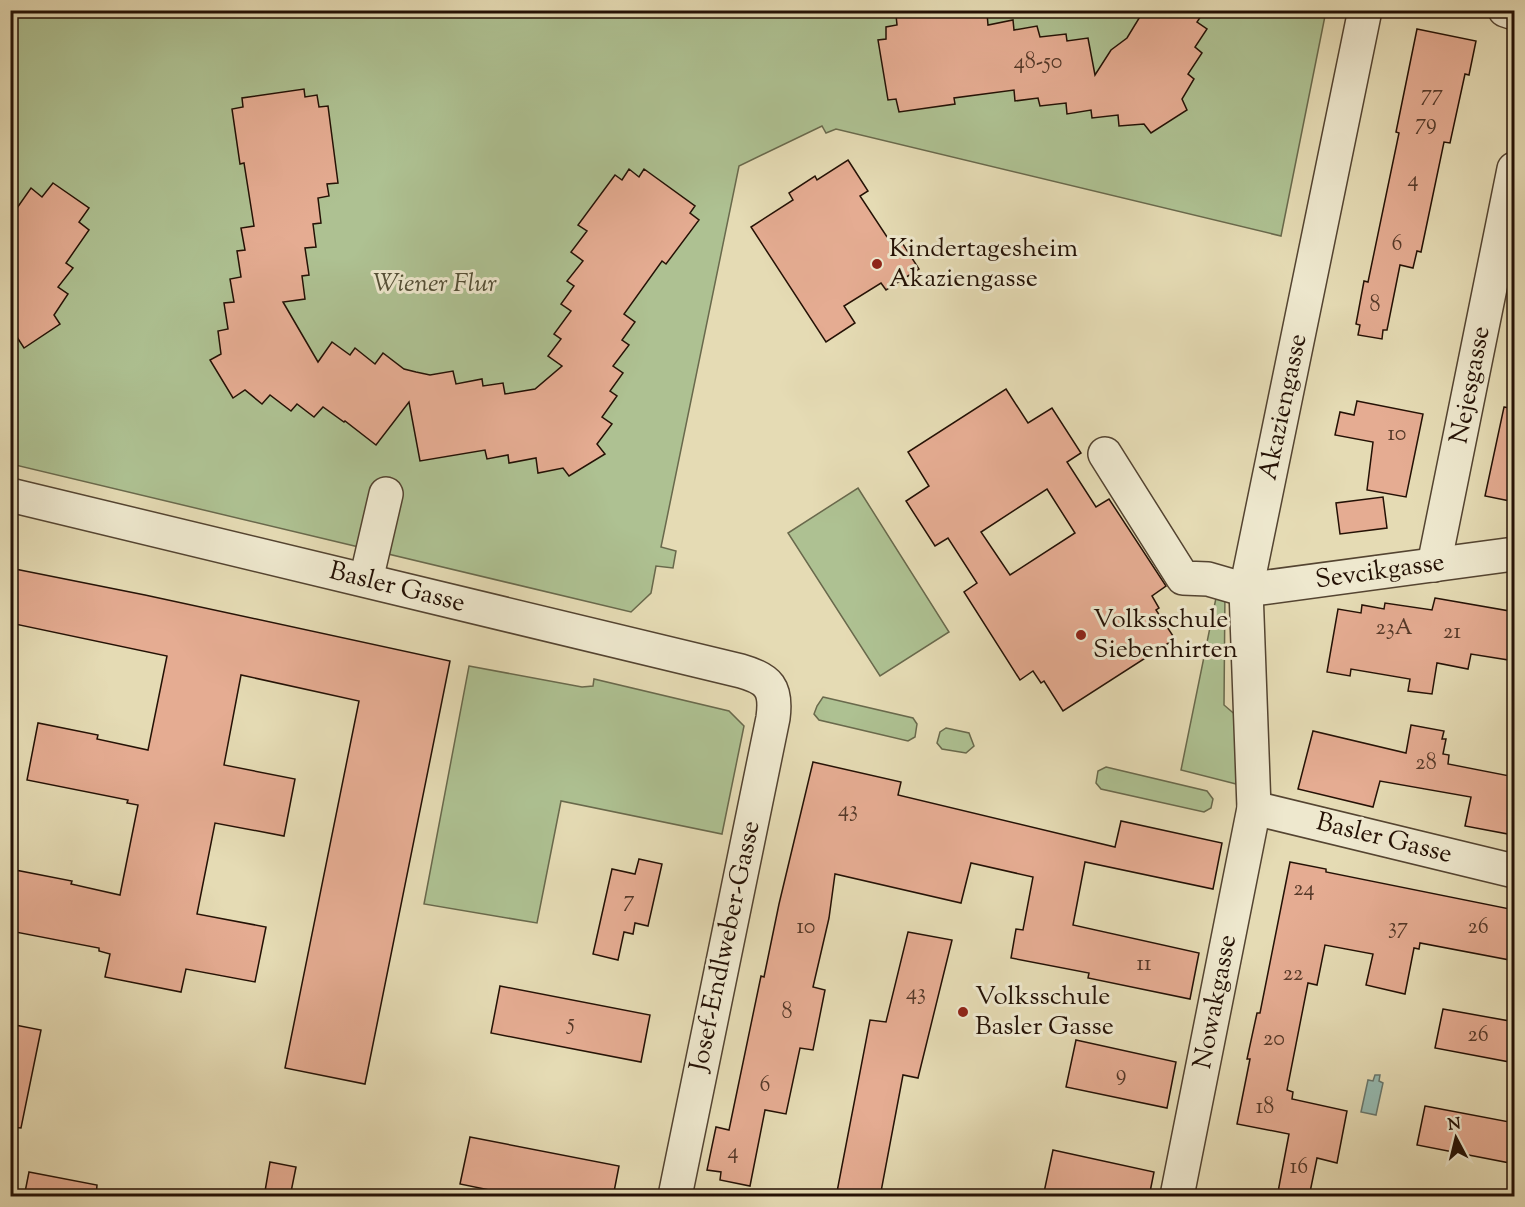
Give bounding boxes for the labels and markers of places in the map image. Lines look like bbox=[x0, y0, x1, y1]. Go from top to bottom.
place label: Kindertagesheim Akaziengasse bbox=[889, 231, 1078, 298]
marker: Kindertagesheim Akaziengasse bbox=[870, 257, 884, 271]
place label: Volksschule Siebenhirten bbox=[1093, 602, 1238, 669]
marker: Volksschule Siebenhirten bbox=[1074, 628, 1088, 642]
place label: Volksschule Basler Gasse bbox=[975, 979, 1114, 1046]
marker: Volksschule Basler Gasse bbox=[956, 1005, 970, 1019]

